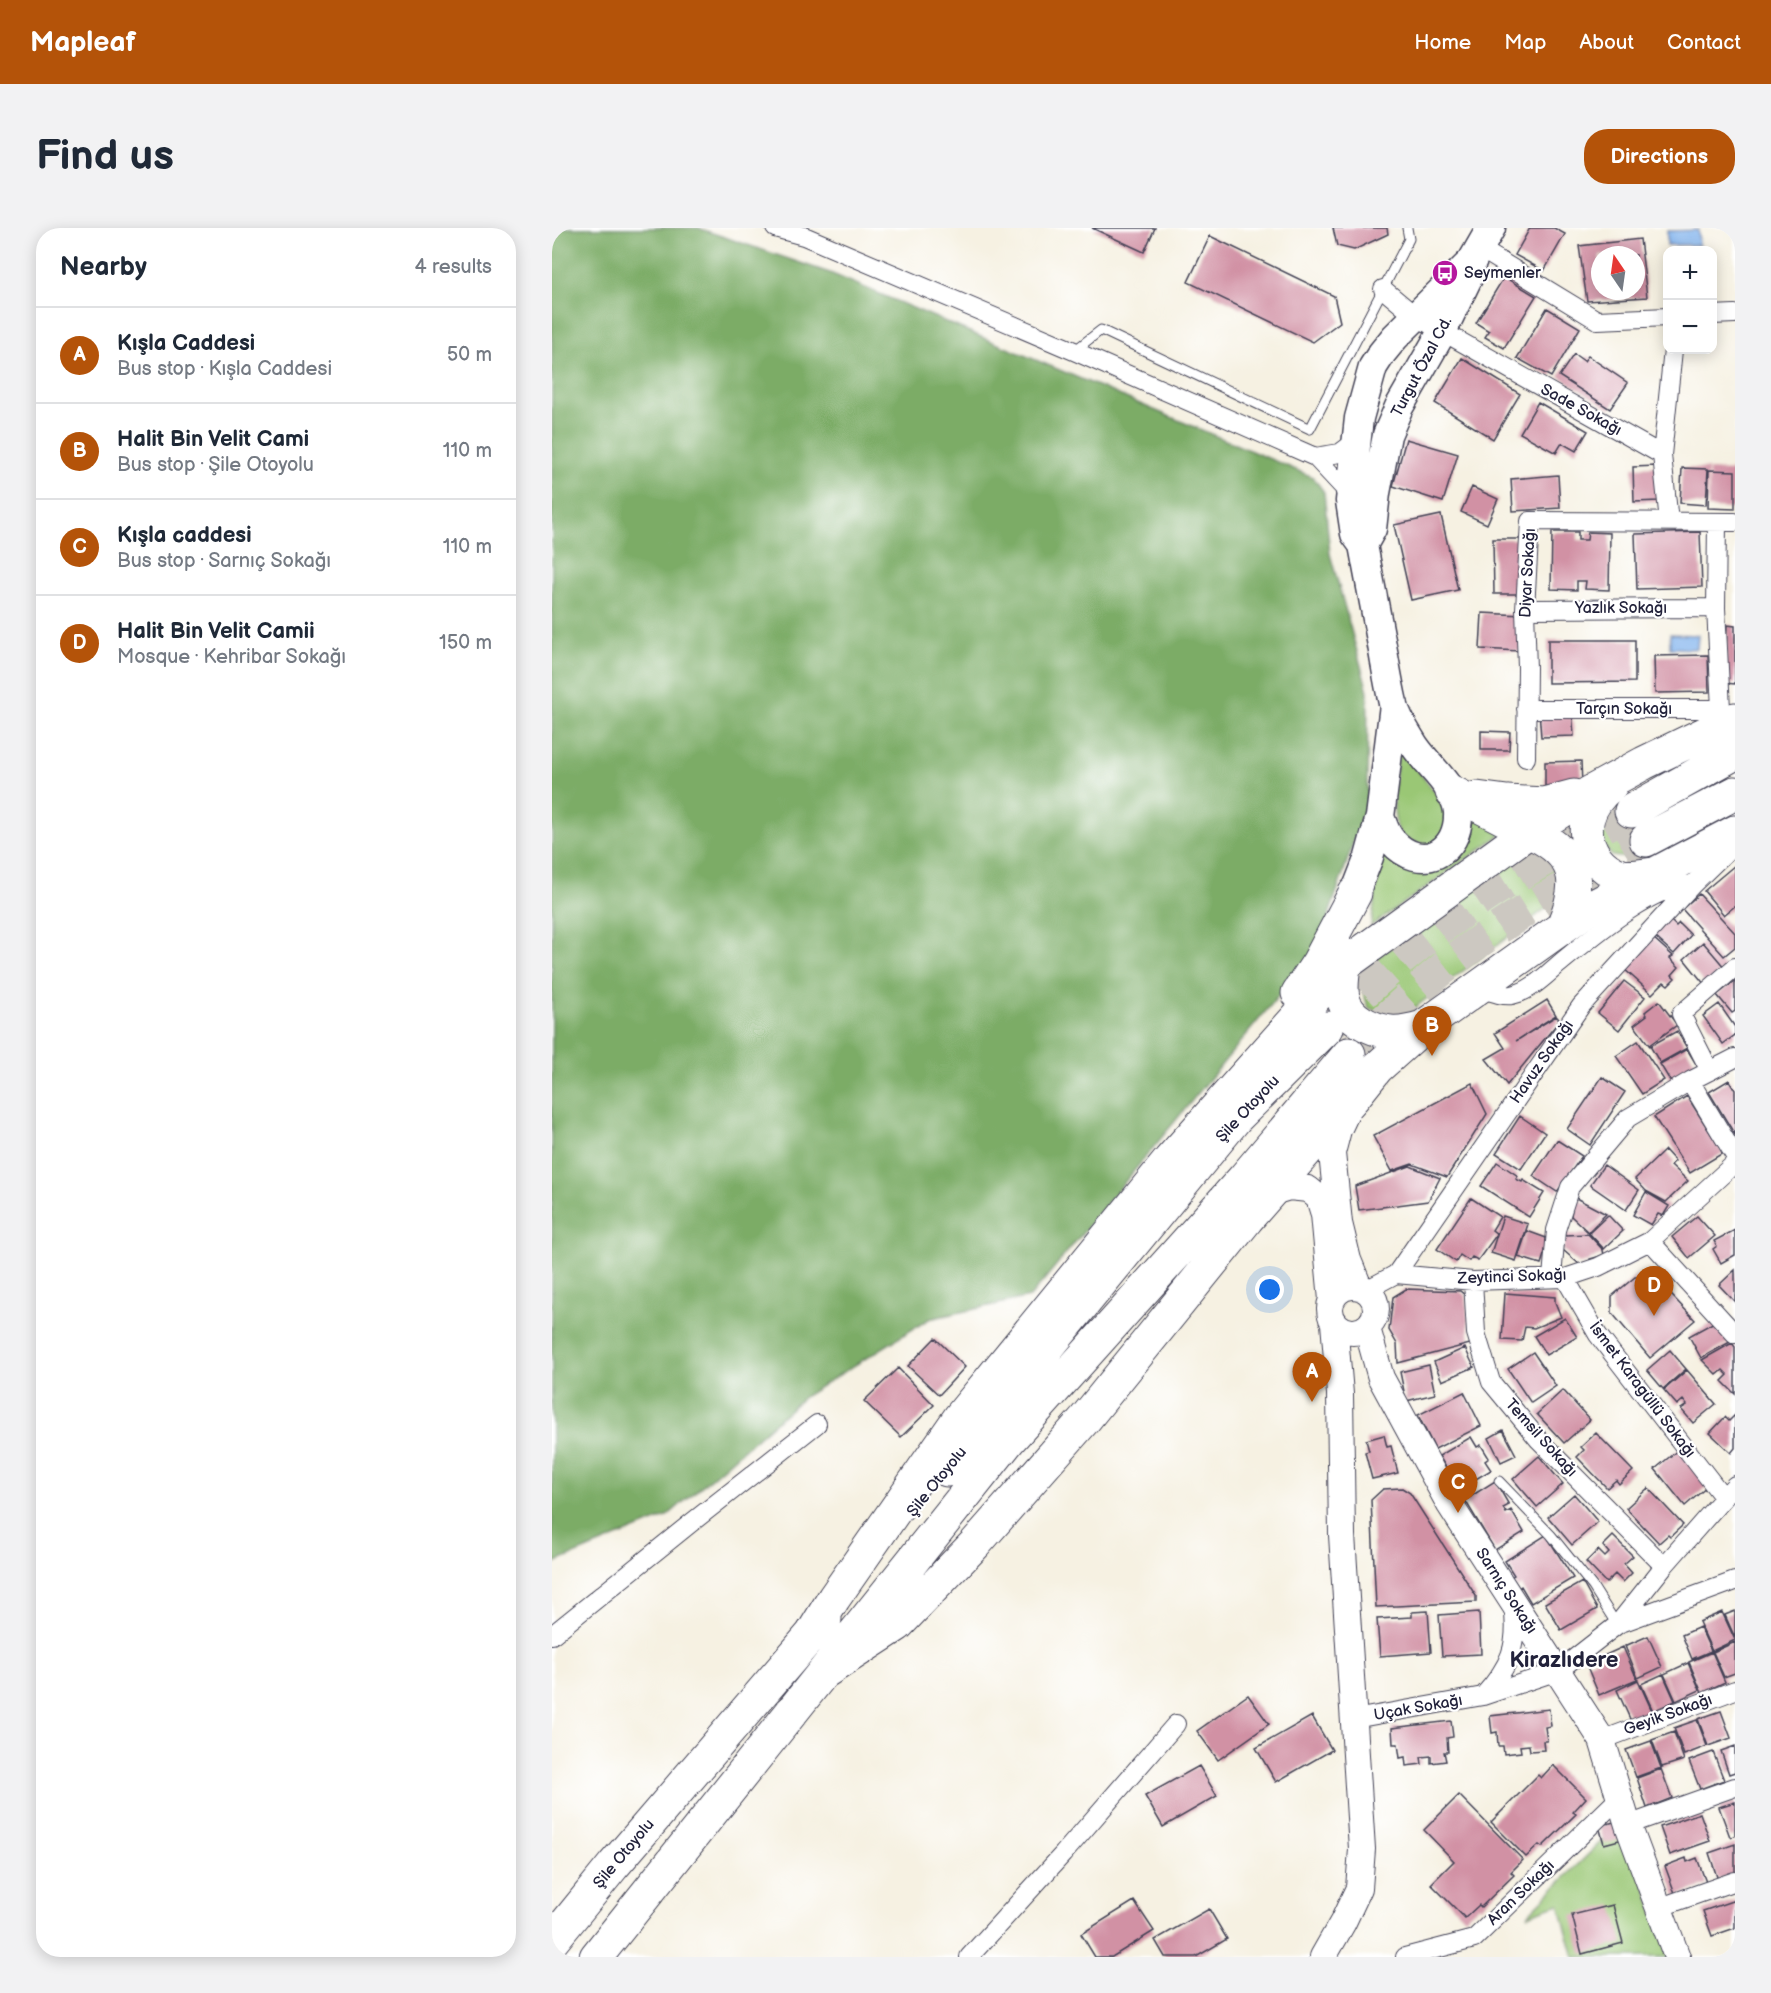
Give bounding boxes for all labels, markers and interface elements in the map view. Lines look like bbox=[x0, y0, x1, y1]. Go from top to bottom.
text: Mapleaf bbox=[30, 26, 136, 59]
text: Home bbox=[1414, 30, 1471, 55]
text: Map bbox=[1504, 30, 1546, 55]
text: About bbox=[1579, 30, 1634, 55]
text: Contact bbox=[1667, 30, 1741, 55]
button: Directions bbox=[1584, 129, 1735, 184]
text: Find us bbox=[36, 131, 174, 182]
north arrow bbox=[1591, 246, 1645, 300]
map controls bbox=[1663, 246, 1717, 354]
button: + bbox=[1663, 246, 1717, 300]
text: Nearby bbox=[60, 252, 147, 283]
text: 4 results bbox=[414, 255, 492, 279]
bus stop icon: Seymenler bbox=[1430, 258, 1460, 288]
place label: Seymenler bbox=[1464, 264, 1541, 283]
button: − bbox=[1663, 300, 1717, 354]
street label: Turgut Özal Cd. bbox=[1386, 313, 1456, 420]
text: Kışla Caddesi bbox=[117, 330, 255, 357]
text: A bbox=[73, 343, 86, 367]
text: 50 m bbox=[447, 343, 492, 367]
text: Bus stop · Kışla Caddesi bbox=[117, 357, 332, 381]
street label: Sade Sokağı bbox=[1537, 380, 1625, 440]
text: Halit Bin Velit Cami bbox=[117, 426, 309, 453]
text: B bbox=[72, 439, 87, 463]
text: 110 m bbox=[443, 439, 492, 463]
text: Bus stop · Şile Otoyolu bbox=[117, 453, 314, 477]
text: Kışla caddesi bbox=[117, 522, 252, 549]
street label: Diyar Sokağı bbox=[1516, 528, 1540, 618]
text: C bbox=[72, 535, 87, 559]
text: 110 m bbox=[443, 535, 492, 559]
text: Bus stop · Sarnıç Sokağı bbox=[117, 549, 331, 573]
street label: Yazlık Sokağı bbox=[1574, 599, 1667, 618]
text: Halit Bin Velit Camii bbox=[117, 618, 315, 645]
text: D bbox=[73, 631, 86, 655]
text: 150 m bbox=[439, 631, 492, 655]
text: Mosque · Kehribar Sokağı bbox=[117, 645, 346, 669]
street label: Tarçın Sokağı bbox=[1576, 700, 1672, 719]
pin: B bbox=[1412, 1006, 1452, 1056]
street label: Havuz Sokağı bbox=[1506, 1017, 1578, 1107]
street label: Şile Otoyolu bbox=[1212, 1072, 1284, 1146]
street label: Zeytinci Sokağı bbox=[1456, 1266, 1567, 1288]
pin: D bbox=[1634, 1266, 1674, 1316]
your location bbox=[1255, 1275, 1284, 1304]
street label: İsmet Karagüllü Sokağı bbox=[1585, 1317, 1701, 1462]
pin: A bbox=[1292, 1352, 1332, 1402]
street label: Temsil Sokağı bbox=[1501, 1395, 1581, 1481]
street label: Şile Otoyolu bbox=[903, 1443, 971, 1521]
pin: C bbox=[1438, 1464, 1478, 1513]
street label: Sarnıç Sokağı bbox=[1471, 1545, 1541, 1637]
district label: Kirazlıdere bbox=[1510, 1647, 1618, 1674]
street label: Geyik Sokağı bbox=[1621, 1690, 1715, 1740]
street label: Uçak Sokağı bbox=[1372, 1691, 1464, 1725]
street label: Şile Otoyolu bbox=[590, 1816, 658, 1892]
street label: Aran Sokağı bbox=[1484, 1856, 1558, 1930]

